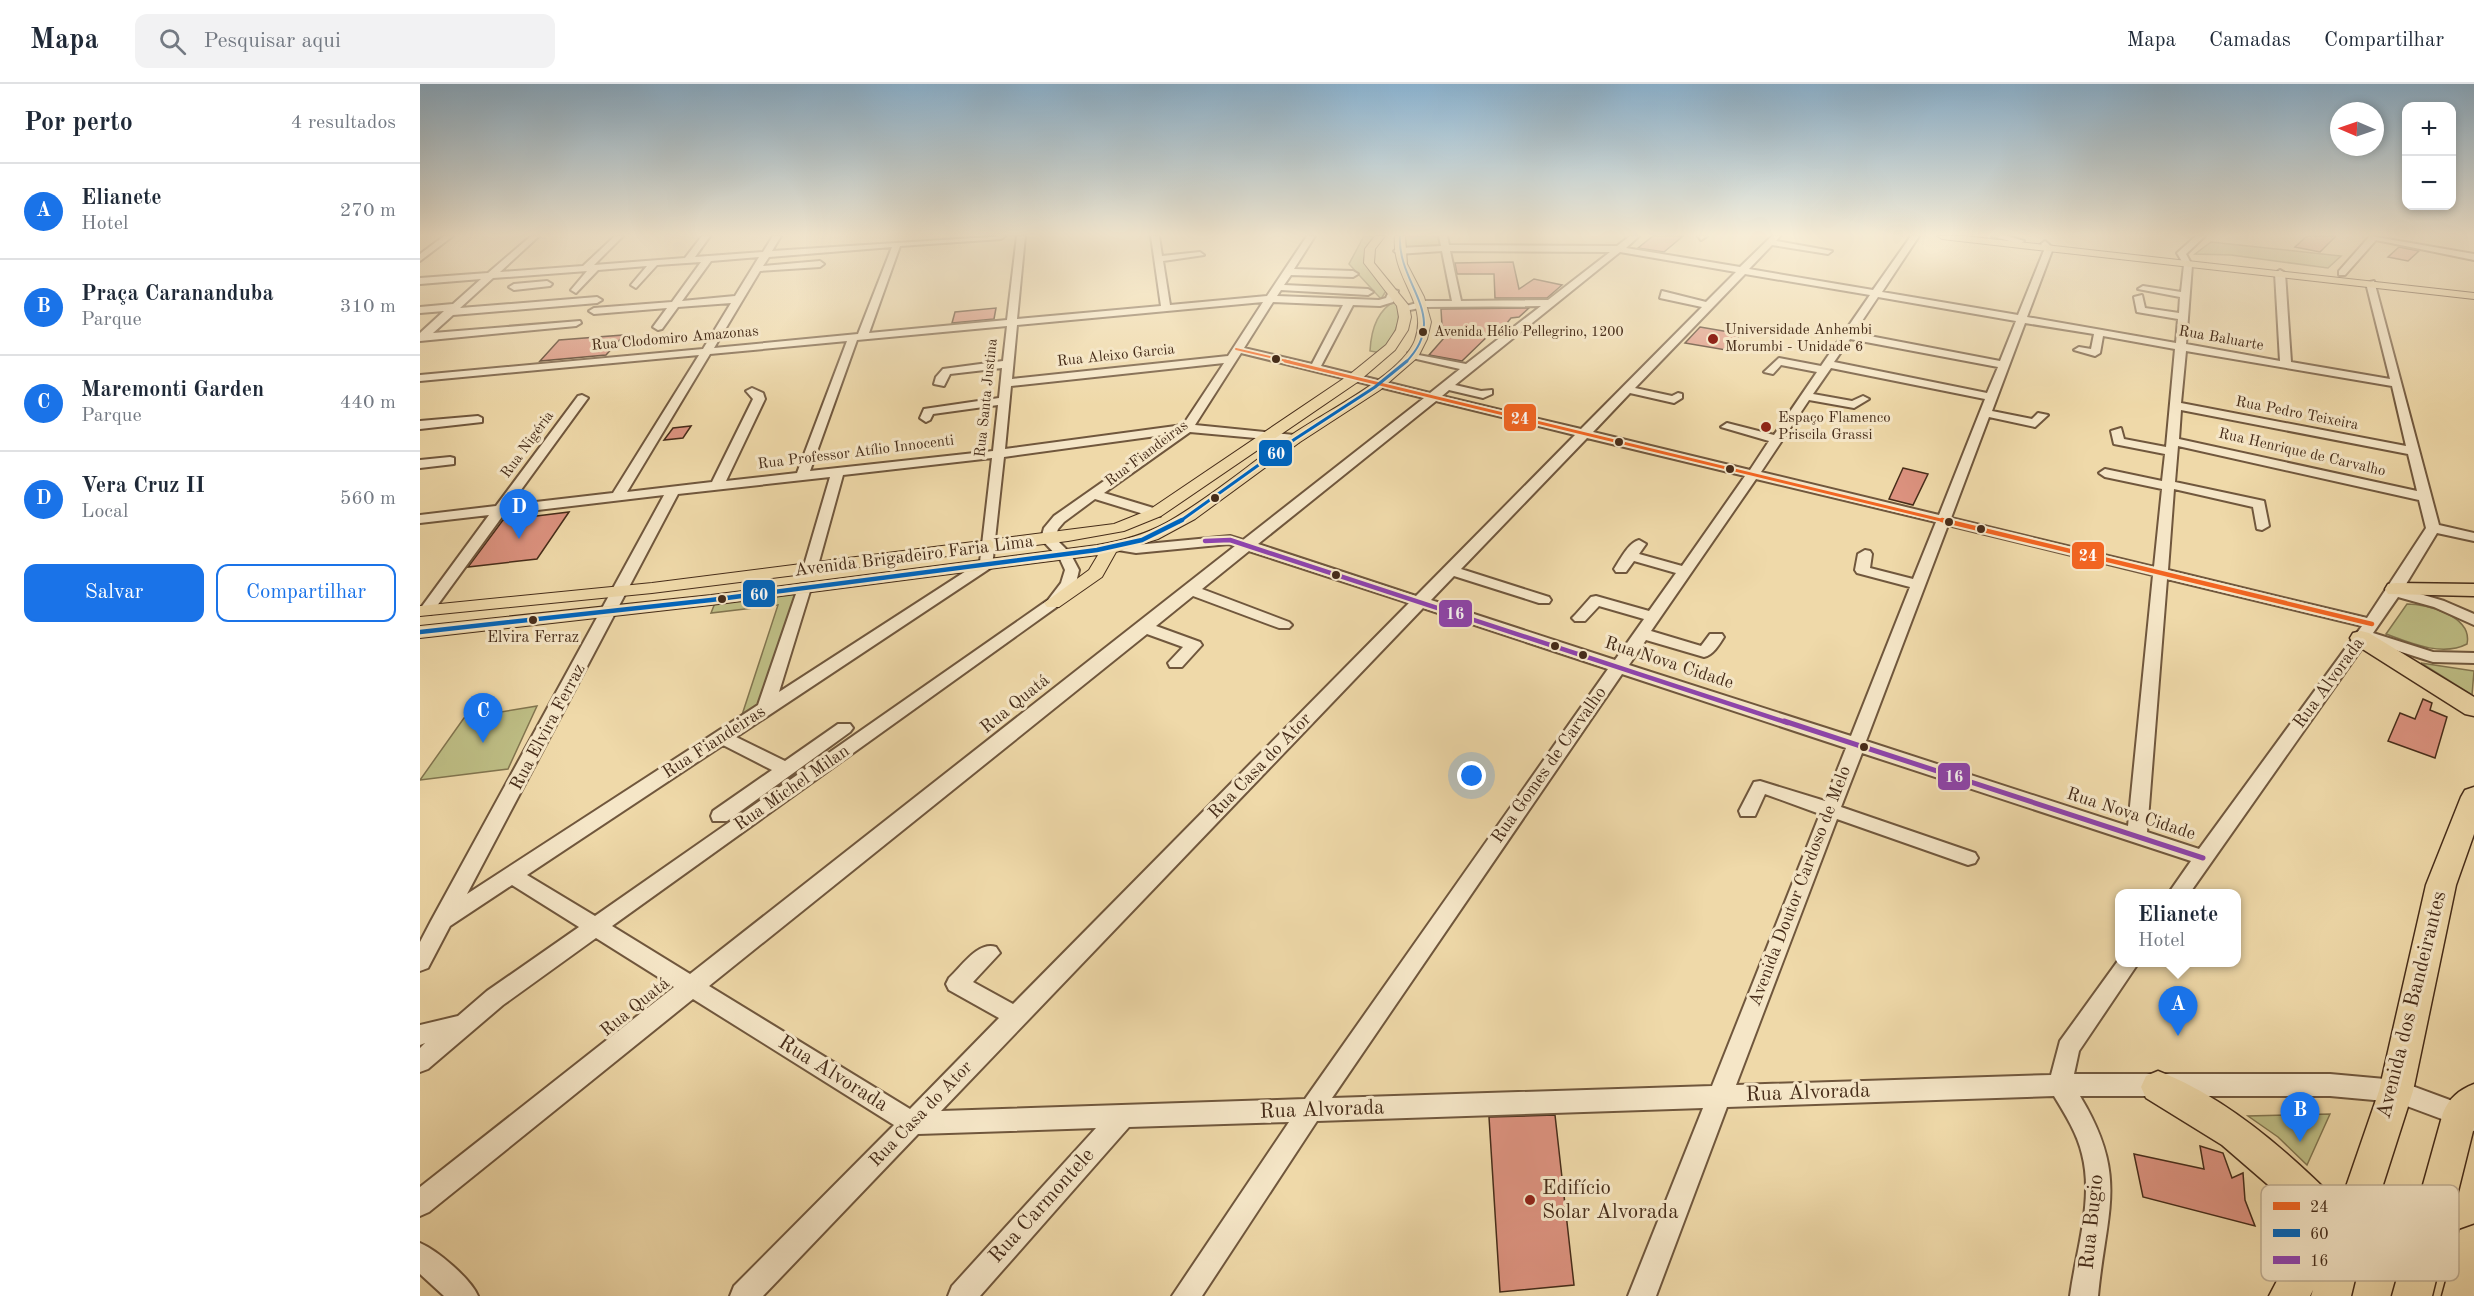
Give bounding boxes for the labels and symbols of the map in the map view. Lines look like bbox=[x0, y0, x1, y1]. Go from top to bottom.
north arrow bbox=[2330, 102, 2384, 156]
place label: Universidade Anhembi Morumbi - Unidade 6 bbox=[1725, 323, 1872, 355]
street label: Rua Clodomiro Amazonas bbox=[591, 324, 759, 354]
street label: Rua Baluarte bbox=[2177, 324, 2265, 354]
place label: Avenida Hélio Pellegrino, 1200 bbox=[1434, 325, 1624, 339]
marker: Avenida Hélio Pellegrino, 1200 bbox=[1417, 326, 1429, 338]
marker: Universidade Anhembi Morumbi - Unidade 6 bbox=[1706, 332, 1720, 346]
street label: Rua Santa Justina bbox=[973, 337, 1001, 458]
street label: Rua Aleixo Garcia bbox=[1056, 342, 1176, 370]
unlabelled marker bbox=[1270, 353, 1282, 365]
street label: Rua Pedro Teixeira bbox=[2234, 395, 2360, 433]
line badge: 24 bbox=[1503, 403, 1537, 432]
street label: Rua Nigéria bbox=[499, 408, 558, 481]
place label: Espaço Flamenco Priscila Grassi bbox=[1778, 411, 1891, 443]
text: 24 bbox=[1511, 412, 1529, 428]
street label: Rua Fiandeiras bbox=[1103, 418, 1191, 490]
marker: Espaço Flamenco Priscila Grassi bbox=[1759, 420, 1773, 434]
street label: Rua Henrique de Carvalho bbox=[2217, 426, 2387, 480]
street label: Rua Professor Atílio Innocenti bbox=[757, 434, 955, 472]
unlabelled marker bbox=[1613, 436, 1625, 448]
line badge: 60 bbox=[1258, 439, 1293, 467]
text: 60 bbox=[1267, 447, 1285, 463]
unlabelled marker bbox=[1724, 463, 1736, 475]
pin: D bbox=[500, 490, 538, 539]
unlabelled marker bbox=[1209, 492, 1221, 504]
unlabelled marker bbox=[1943, 516, 1955, 528]
unlabelled marker bbox=[1975, 523, 1987, 535]
street label: Avenida Brigadeiro Faria Lima bbox=[793, 532, 1035, 580]
line badge: 24 bbox=[2071, 541, 2105, 570]
text: 24 bbox=[2079, 549, 2097, 565]
unlabelled marker bbox=[1330, 569, 1342, 581]
line badge: 60 bbox=[742, 579, 776, 608]
text: 60 bbox=[750, 588, 768, 604]
unlabelled marker bbox=[716, 593, 728, 605]
line badge: 16 bbox=[1438, 599, 1473, 628]
text: 16 bbox=[1446, 607, 1464, 623]
marker: Elvira Ferraz bbox=[527, 614, 539, 626]
place label: Elvira Ferraz bbox=[487, 630, 579, 646]
street label: Rua Nova Cidade bbox=[1602, 634, 1736, 692]
street label: Rua Alvorada bbox=[2290, 634, 2368, 732]
unlabelled marker bbox=[1549, 640, 1561, 652]
unlabelled marker bbox=[1577, 649, 1589, 661]
street label: Rua Elvira Ferraz bbox=[507, 661, 589, 793]
street label: Rua Quatá bbox=[977, 671, 1053, 737]
street label: Rua Gomes de Carvalho bbox=[1488, 684, 1610, 846]
pin: C bbox=[464, 694, 502, 743]
street label: Rua Fiandeiras bbox=[659, 702, 769, 782]
street label: Rua Casa do Ator bbox=[1205, 709, 1315, 822]
unlabelled marker bbox=[1858, 741, 1870, 753]
street label: Rua Michel Milan bbox=[731, 742, 853, 834]
your location bbox=[1457, 761, 1486, 790]
line badge: 16 bbox=[1937, 762, 1971, 791]
street label: Avenida Doutor Cardoso de Melo bbox=[1746, 763, 1854, 1009]
text: 16 bbox=[1945, 770, 1963, 786]
street label: Rua Nova Cidade bbox=[2064, 785, 2198, 843]
street label: Avenida dos Bandeirantes bbox=[2374, 889, 2450, 1121]
street label: Rua Quatá bbox=[597, 974, 673, 1040]
pin: A bbox=[2158, 986, 2198, 1036]
street label: Rua Alvorada bbox=[774, 1032, 892, 1116]
street label: Rua Casa do Ator bbox=[866, 1057, 976, 1170]
street label: Rua Alvorada bbox=[1745, 1080, 1871, 1106]
pin: B bbox=[2280, 1092, 2320, 1142]
street label: Rua Alvorada bbox=[1259, 1097, 1385, 1123]
street label: Rua Carmontele bbox=[985, 1145, 1099, 1267]
street label: Rua Bugio bbox=[2077, 1173, 2107, 1271]
place label: Edifício Solar Alvorada bbox=[1542, 1178, 1679, 1223]
legend bbox=[2261, 1185, 2459, 1281]
marker: Edifício Solar Alvorada bbox=[1523, 1193, 1537, 1207]
text: 24 bbox=[2310, 1200, 2329, 1216]
text: 60 bbox=[2310, 1227, 2329, 1243]
text: 16 bbox=[2310, 1254, 2329, 1270]

